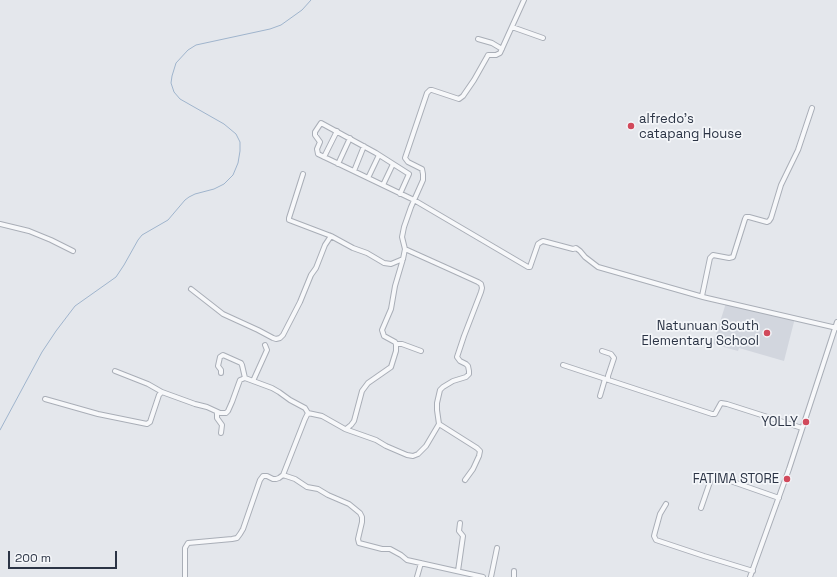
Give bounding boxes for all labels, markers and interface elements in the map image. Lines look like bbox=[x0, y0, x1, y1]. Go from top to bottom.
place label: alfredo's catapang House bbox=[639, 111, 742, 142]
marker: alfredo's catapang House bbox=[626, 121, 636, 131]
place label: Natunuan South Elementary School bbox=[642, 318, 759, 349]
marker: Natunuan South Elementary School bbox=[762, 328, 772, 338]
place label: YOLLY bbox=[761, 414, 798, 430]
marker: YOLLY bbox=[801, 417, 811, 427]
place label: FATIMA STORE bbox=[693, 471, 779, 487]
marker: FATIMA STORE bbox=[782, 474, 792, 484]
scale bar bbox=[10, 543, 119, 569]
text: 200 m bbox=[15, 550, 51, 566]

